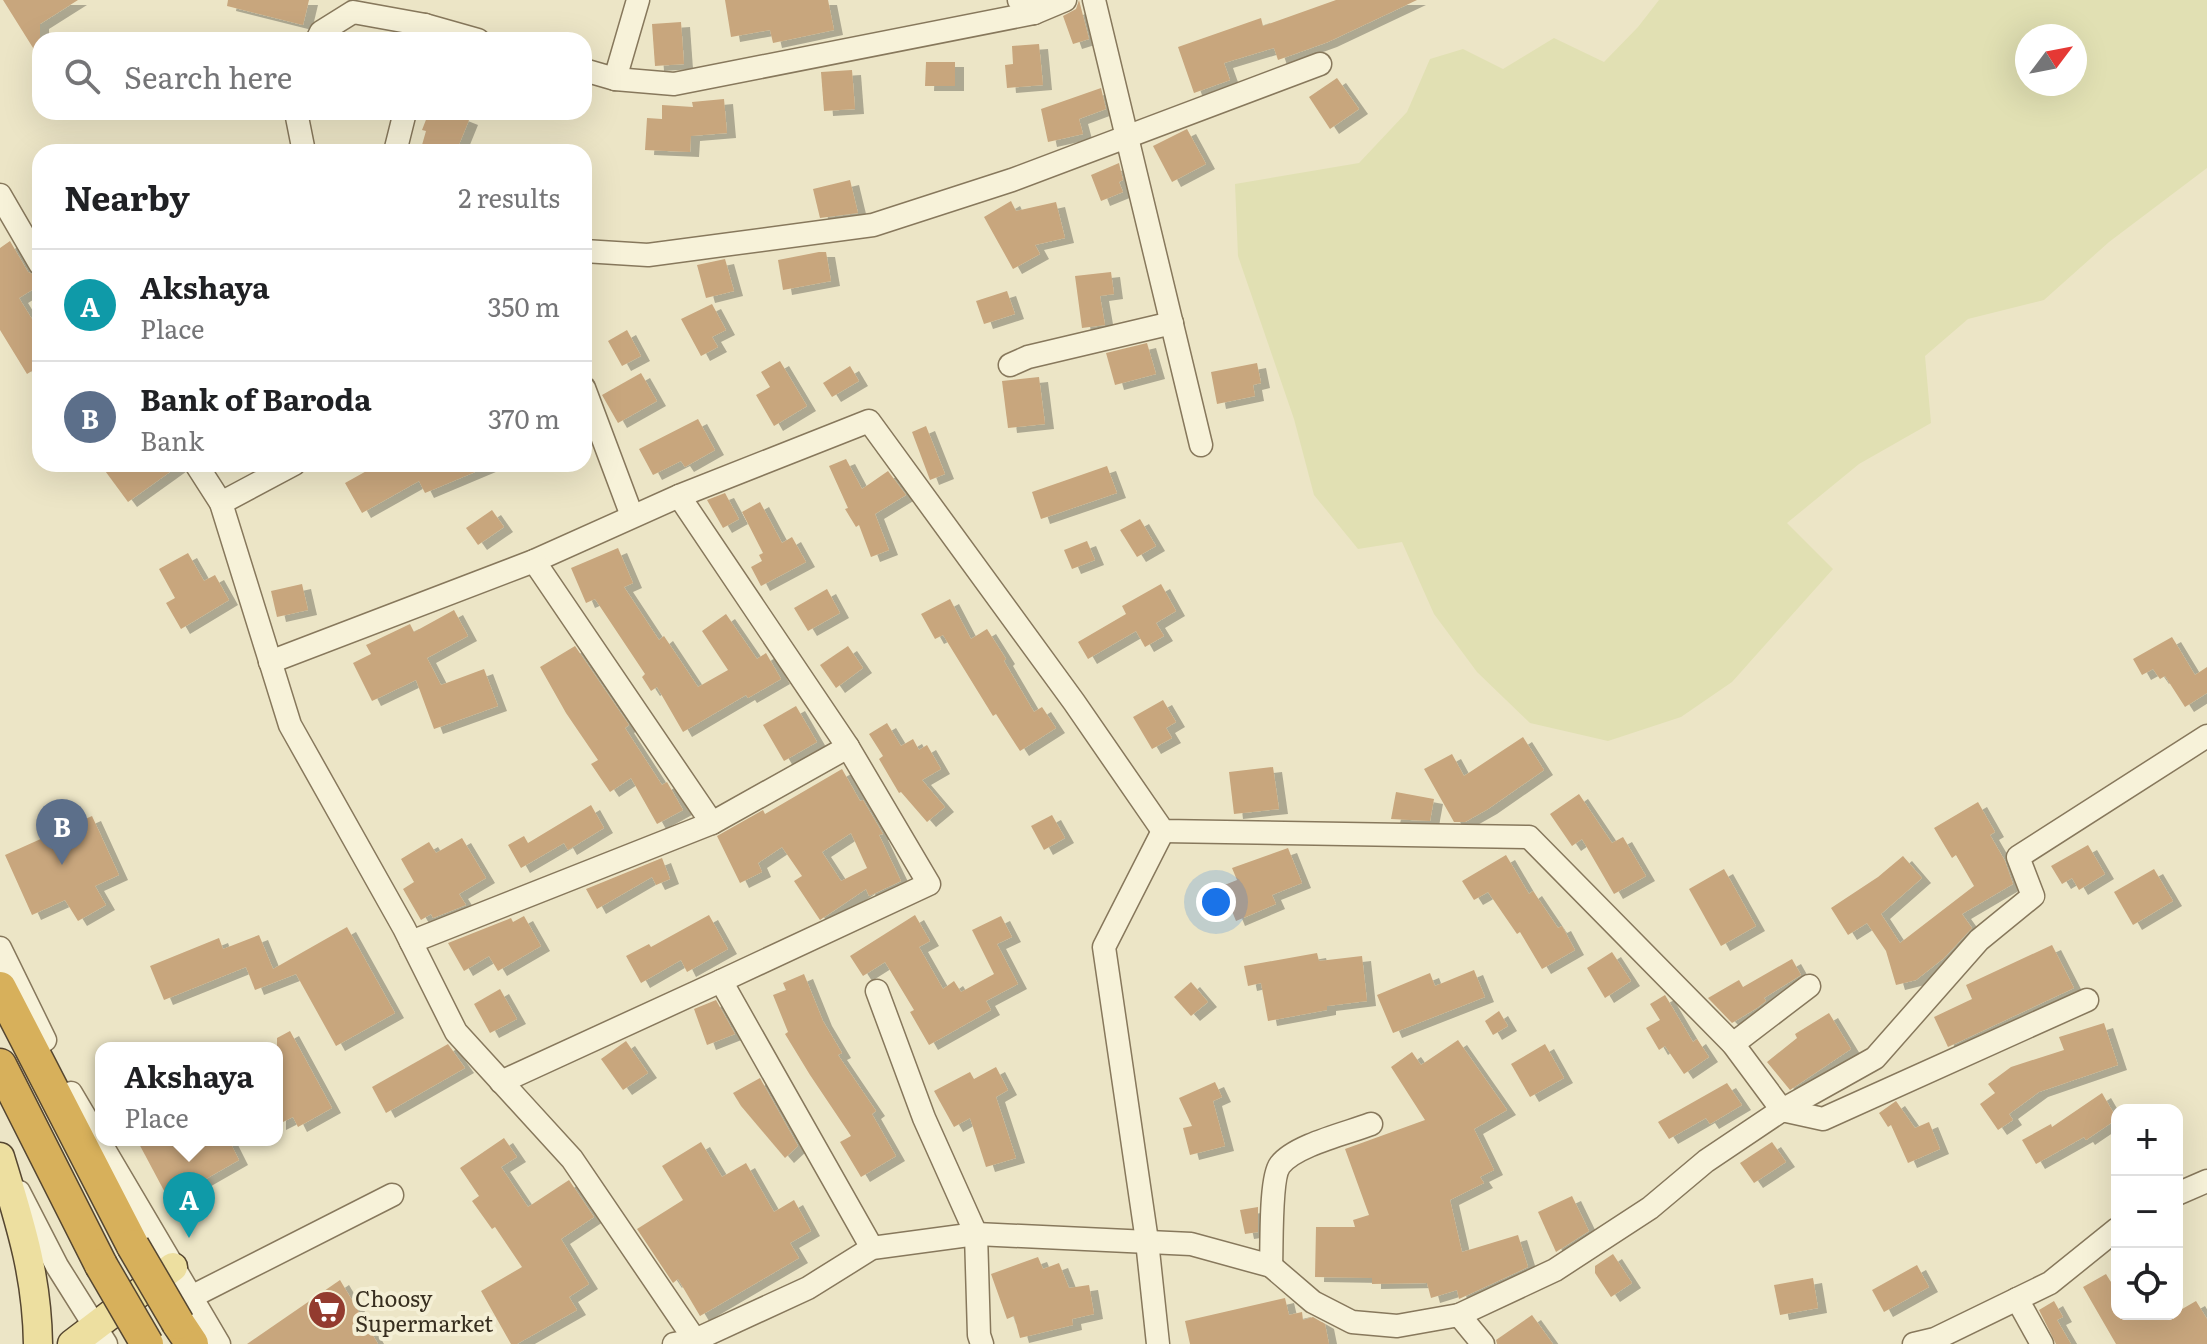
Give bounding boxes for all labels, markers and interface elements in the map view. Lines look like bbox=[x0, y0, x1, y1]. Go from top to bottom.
north arrow bbox=[2015, 24, 2087, 96]
search box bbox=[32, 32, 592, 120]
icon: search bbox=[60, 54, 104, 98]
text: Search here bbox=[124, 54, 292, 98]
text: Nearby bbox=[64, 171, 190, 221]
text: 2 results bbox=[458, 177, 560, 216]
text: Akshaya bbox=[140, 264, 270, 308]
text: A bbox=[80, 286, 100, 325]
text: 350 m bbox=[487, 286, 560, 325]
text: Place bbox=[140, 308, 205, 347]
text: Bank of Baroda bbox=[140, 376, 372, 420]
text: B bbox=[81, 398, 99, 437]
text: 370 m bbox=[488, 398, 560, 437]
text: Bank bbox=[140, 420, 204, 459]
pin: B bbox=[36, 799, 88, 865]
your location bbox=[1196, 882, 1236, 922]
popup bbox=[95, 1042, 283, 1146]
text: Akshaya bbox=[124, 1053, 254, 1097]
text: Place bbox=[124, 1097, 189, 1136]
map controls bbox=[2111, 1104, 2183, 1320]
button: + bbox=[2111, 1104, 2183, 1176]
pin: A bbox=[163, 1172, 215, 1238]
button: − bbox=[2111, 1176, 2183, 1248]
button: locate bbox=[2111, 1248, 2183, 1320]
place label: Choosy Supermarket bbox=[355, 1281, 493, 1339]
supermarket icon: Choosy Supermarket bbox=[306, 1289, 348, 1331]

